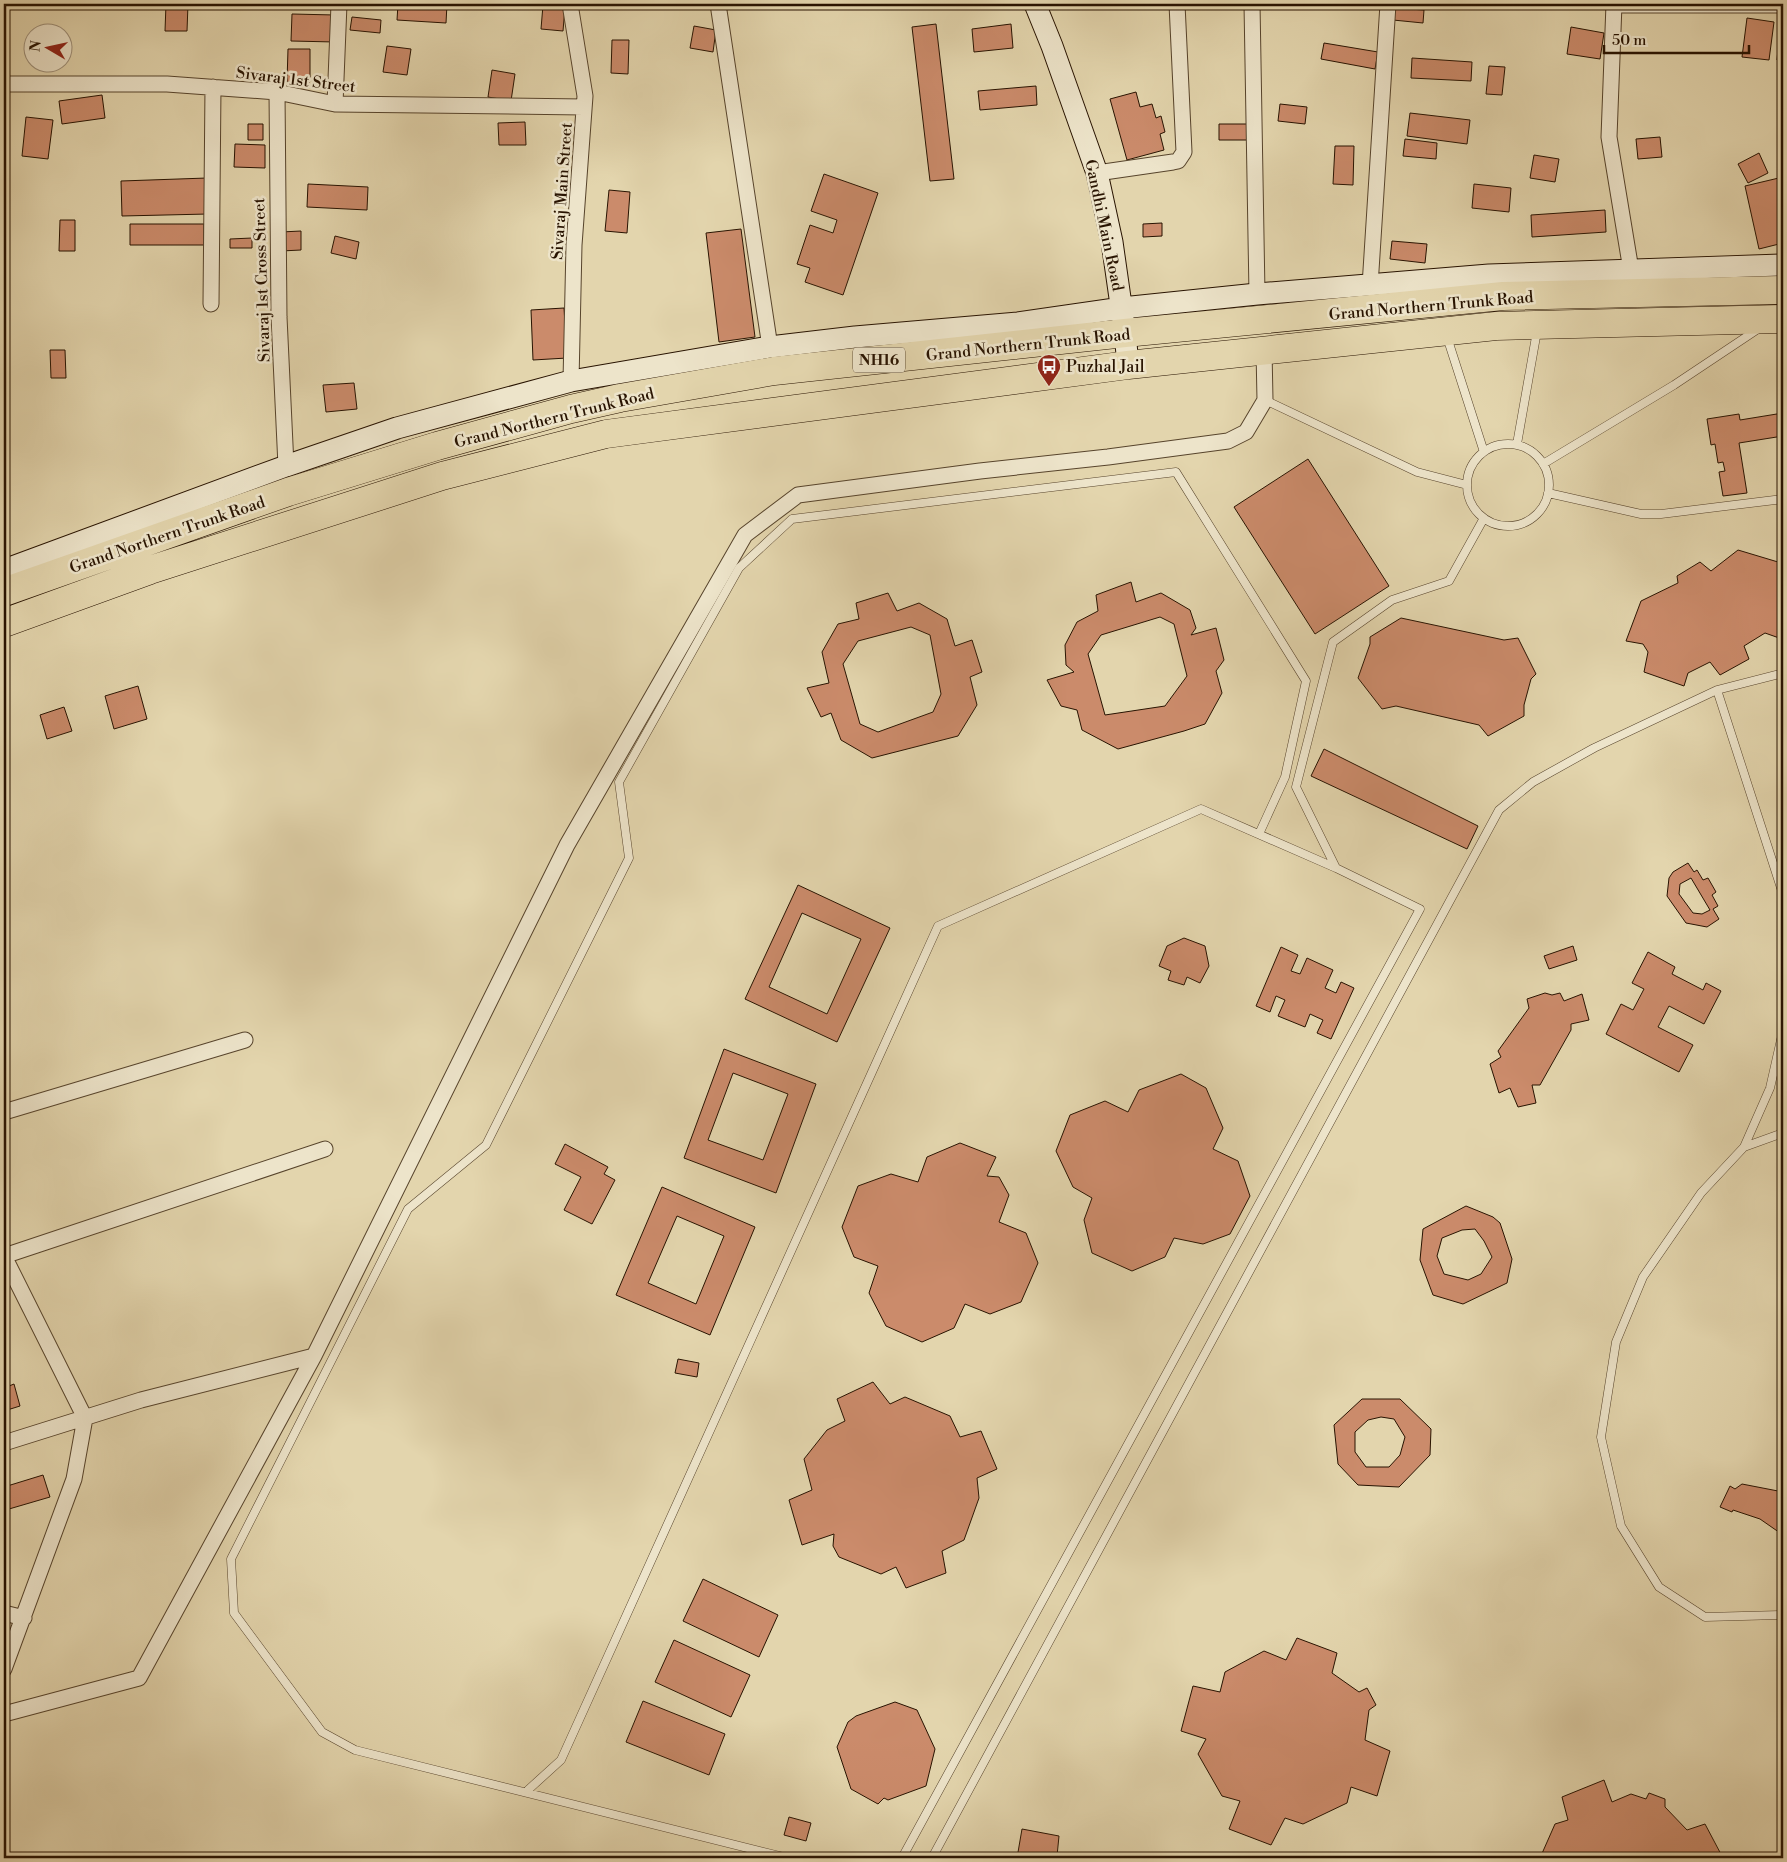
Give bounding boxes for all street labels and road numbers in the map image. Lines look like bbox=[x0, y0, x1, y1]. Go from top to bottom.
street label: Sivaraj 1st Street bbox=[235, 63, 357, 97]
street label: Sivaraj Main Street bbox=[547, 121, 577, 260]
street label: Gandhi Main Road bbox=[1080, 158, 1128, 293]
street label: Sivaraj 1st Cross Street bbox=[249, 197, 275, 362]
street label: Grand Northern Trunk Road bbox=[1328, 287, 1534, 325]
street label: Grand Northern Trunk Road bbox=[925, 324, 1131, 366]
road number: NH16 bbox=[853, 348, 905, 372]
street label: Grand Northern Trunk Road bbox=[452, 383, 656, 453]
street label: Grand Northern Trunk Road bbox=[67, 492, 268, 578]

